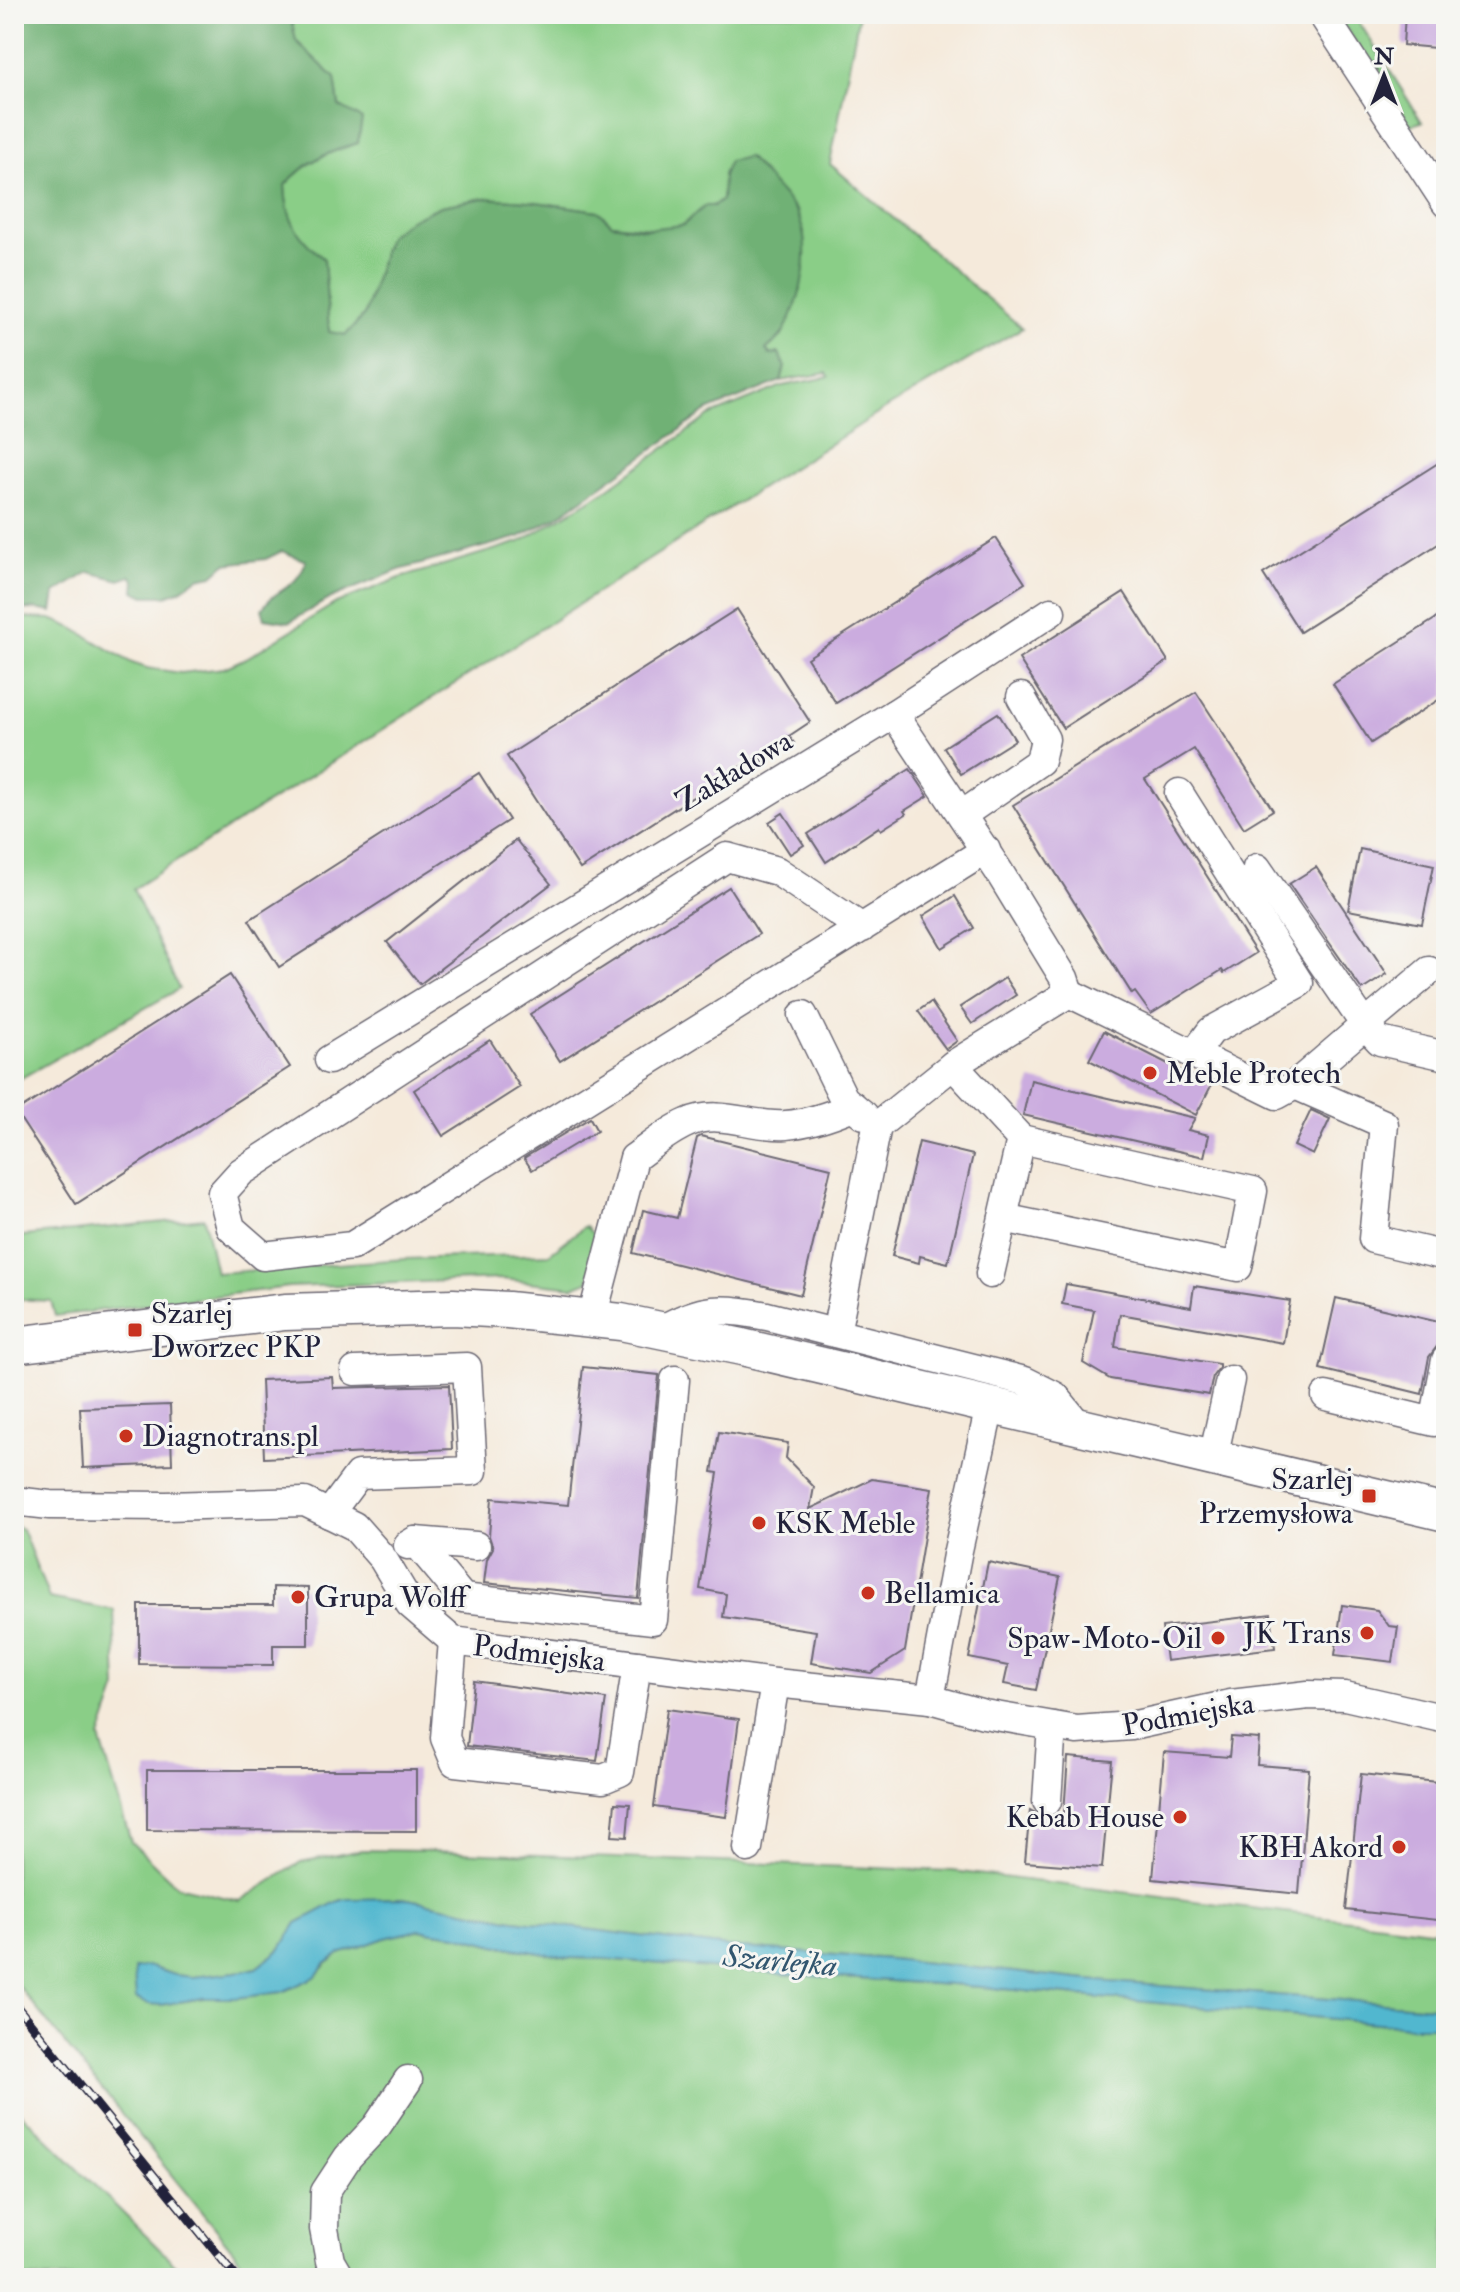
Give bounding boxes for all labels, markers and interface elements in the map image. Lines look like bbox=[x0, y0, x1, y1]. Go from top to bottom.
north arrow bbox=[1344, 36, 1424, 116]
text: N bbox=[1373, 43, 1394, 71]
street label: Zakładowa bbox=[669, 722, 800, 821]
place label: Meble Protech bbox=[1166, 1055, 1341, 1092]
marker: Meble Protech bbox=[1141, 1064, 1159, 1082]
place label: Szarlej Dworzec PKP bbox=[151, 1295, 321, 1366]
marker: Szarlej Dworzec PKP bbox=[126, 1321, 144, 1339]
place label: Diagnotrans.pl bbox=[142, 1418, 319, 1455]
marker: Diagnotrans.pl bbox=[117, 1427, 135, 1445]
place label: Szarlej Przemysłowa bbox=[1199, 1461, 1354, 1532]
marker: Szarlej Przemysłowa bbox=[1360, 1487, 1378, 1505]
place label: KSK Meble bbox=[775, 1505, 915, 1542]
marker: KSK Meble bbox=[750, 1514, 768, 1532]
place label: Bellamica bbox=[884, 1575, 1000, 1612]
place label: Grupa Wolff bbox=[314, 1579, 472, 1616]
marker: Bellamica bbox=[859, 1584, 877, 1602]
marker: Grupa Wolff bbox=[289, 1588, 307, 1606]
place label: JK Trans bbox=[1242, 1615, 1351, 1652]
place label: Spaw-Moto-Oil bbox=[1007, 1620, 1202, 1657]
marker: JK Trans bbox=[1358, 1624, 1376, 1642]
street label: Podmiejska bbox=[471, 1627, 608, 1680]
marker: Spaw-Moto-Oil bbox=[1209, 1629, 1227, 1647]
street label: Podmiejska bbox=[1119, 1685, 1258, 1744]
place label: Kebab House bbox=[1006, 1799, 1164, 1836]
marker: Kebab House bbox=[1171, 1808, 1189, 1826]
place label: KBH Akord bbox=[1239, 1829, 1383, 1866]
marker: KBH Akord bbox=[1390, 1838, 1408, 1856]
water label: Szarlejka bbox=[720, 1936, 839, 1986]

